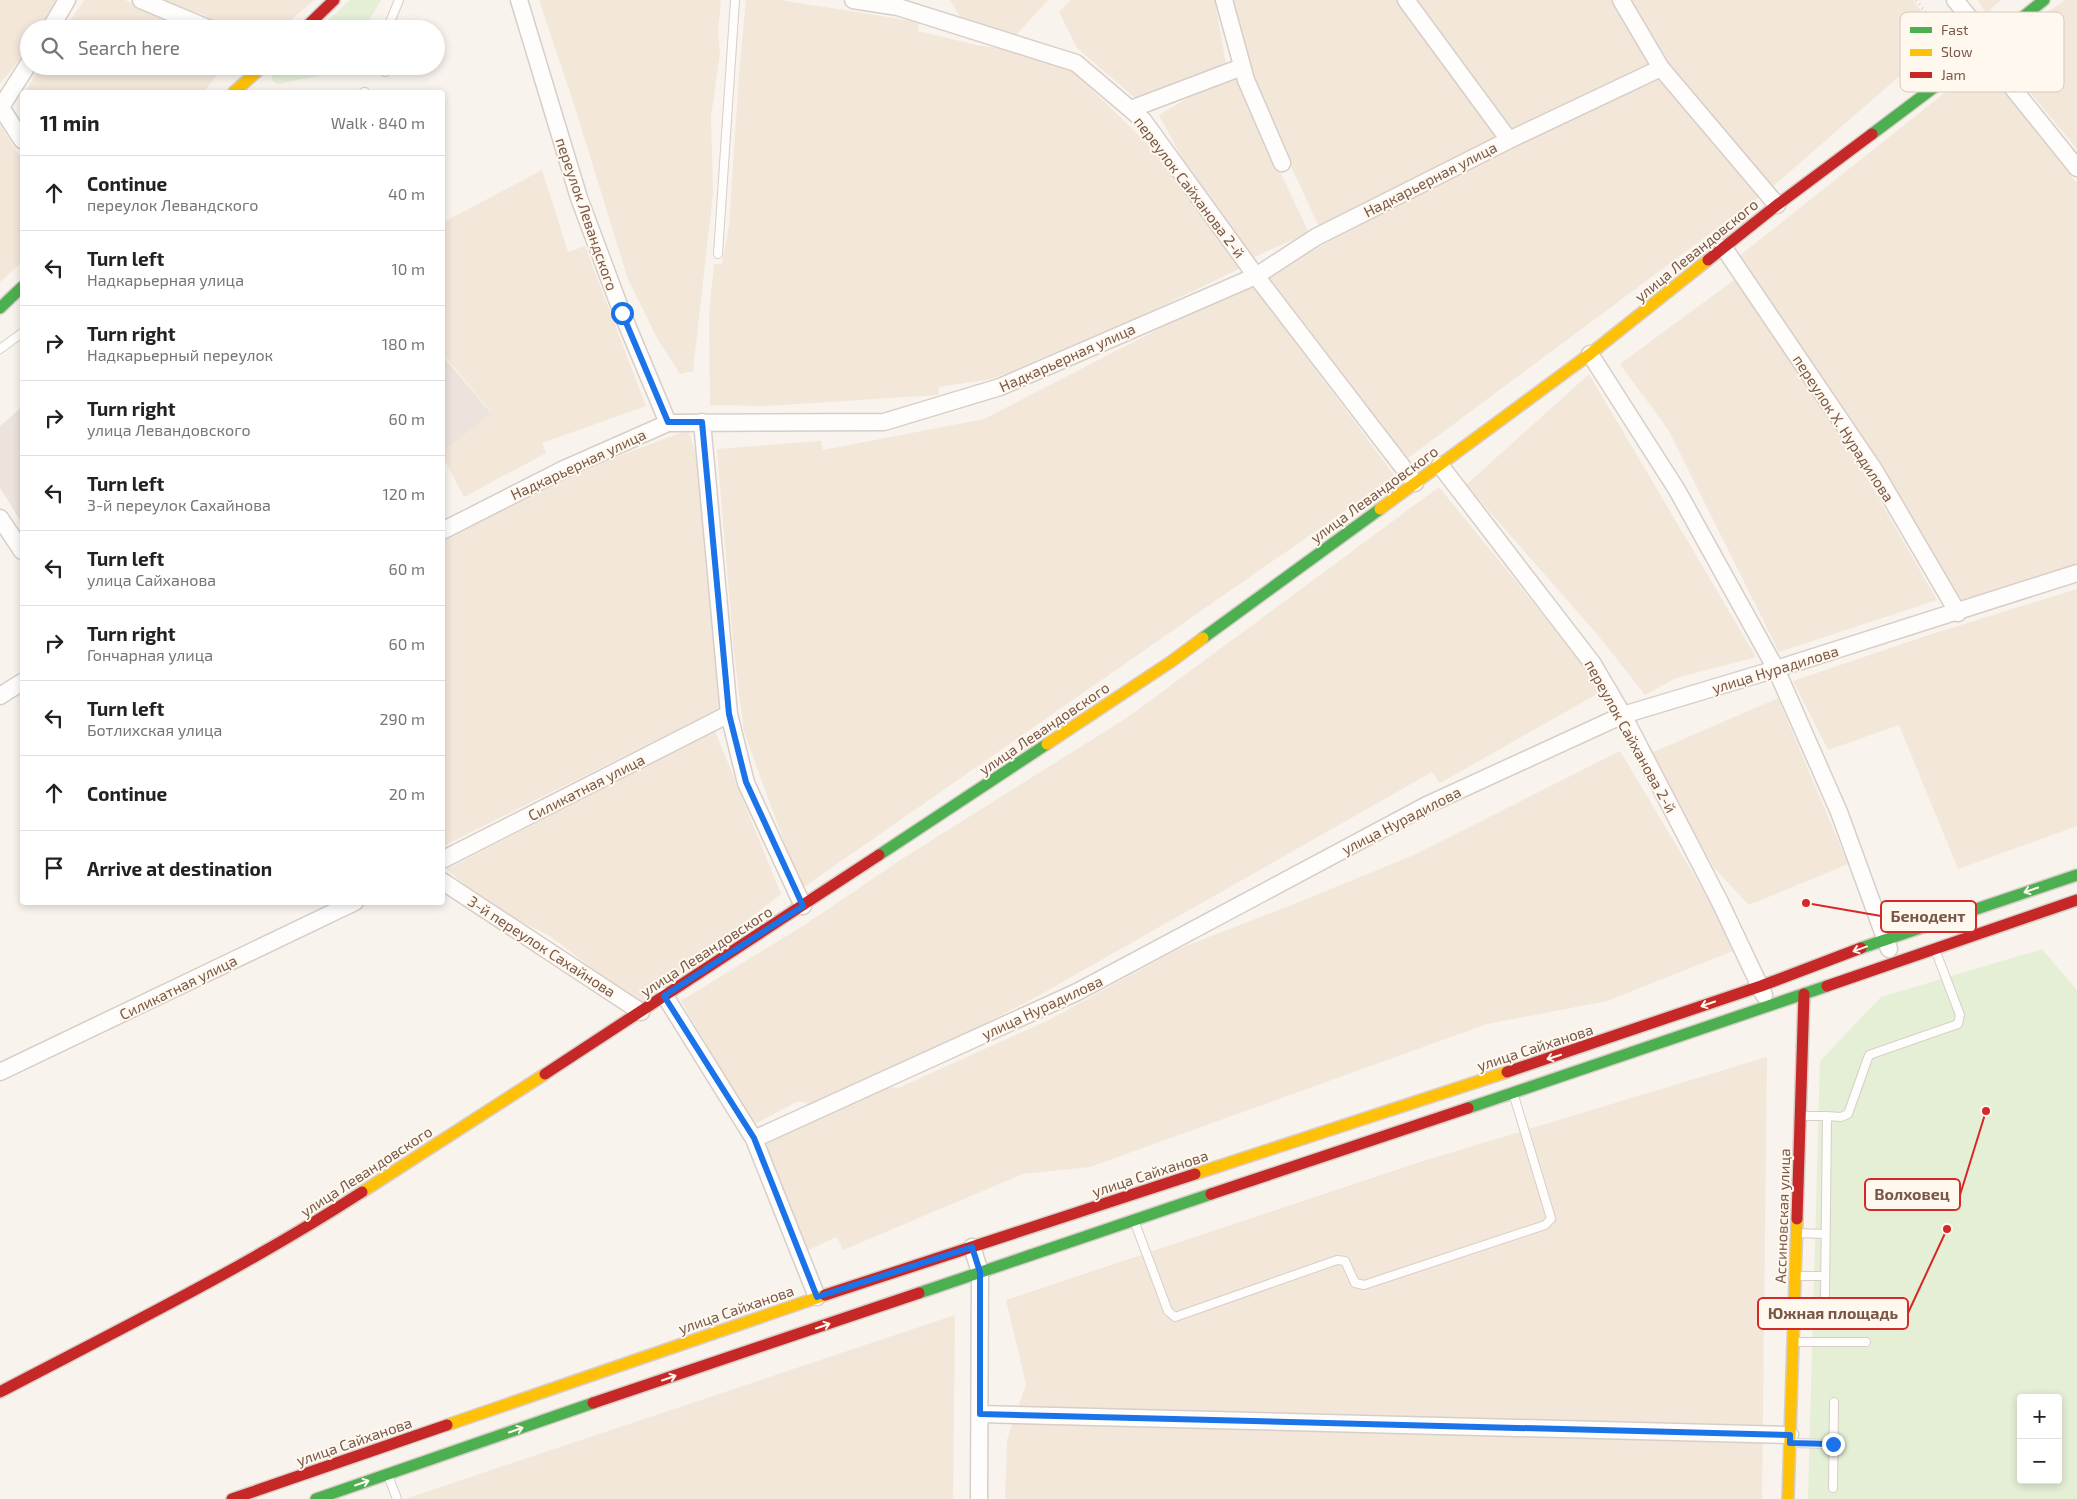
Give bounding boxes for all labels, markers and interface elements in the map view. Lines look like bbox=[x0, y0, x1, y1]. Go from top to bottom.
legend bbox=[1900, 12, 2064, 92]
search box bbox=[20, 20, 445, 75]
text: Fast bbox=[1941, 21, 1968, 38]
icon: search bbox=[38, 34, 66, 62]
text: Search here bbox=[78, 36, 180, 59]
text: Slow bbox=[1941, 43, 1973, 60]
text: Jam bbox=[1941, 66, 1966, 83]
text: 11 min bbox=[40, 110, 100, 135]
text: Walk · 840 m bbox=[331, 113, 425, 132]
street label: переулок Сайханова 2-й bbox=[1130, 113, 1249, 262]
street label: переулок Левандского bbox=[551, 135, 622, 293]
street label: Надкарьерная улица bbox=[1360, 138, 1500, 221]
text: Continue bbox=[87, 172, 167, 195]
icon: ahead bbox=[40, 179, 68, 207]
text: 40 m bbox=[388, 184, 425, 203]
text: переулок Левандского bbox=[87, 195, 258, 214]
street label: улица Левандовского bbox=[1631, 195, 1762, 306]
text: Turn left bbox=[87, 247, 164, 270]
icon: left bbox=[40, 254, 68, 282]
text: 10 m bbox=[391, 259, 425, 278]
text: Надкарьерная улица bbox=[87, 270, 244, 289]
route start bbox=[611, 302, 634, 325]
street label: Надкарьерная улица bbox=[996, 319, 1138, 396]
text: Turn right bbox=[87, 322, 175, 345]
icon: right bbox=[40, 329, 68, 357]
text: 180 m bbox=[382, 334, 425, 353]
text: Надкарьерный переулок bbox=[87, 345, 273, 364]
street label: переулок Х. Нурадилова bbox=[1789, 351, 1898, 505]
text: Turn right bbox=[87, 397, 175, 420]
icon: right bbox=[40, 404, 68, 432]
text: 60 m bbox=[389, 409, 425, 428]
text: улица Левандовского bbox=[87, 420, 251, 439]
street label: Надкарьерная улица bbox=[508, 425, 649, 504]
street label: улица Левандовского bbox=[1307, 442, 1442, 547]
text: Turn left bbox=[87, 472, 164, 495]
icon: left bbox=[40, 479, 68, 507]
text: 120 m bbox=[382, 484, 425, 503]
text: 3-й переулок Сахайнова bbox=[87, 495, 271, 514]
text: Turn left bbox=[87, 547, 164, 570]
icon: left bbox=[40, 554, 68, 582]
text: 60 m bbox=[389, 559, 425, 578]
text: улица Сайханова bbox=[87, 570, 216, 589]
text: Turn right bbox=[87, 622, 175, 645]
icon: right bbox=[40, 629, 68, 657]
text: 60 m bbox=[389, 634, 425, 653]
street label: улица Нурадилова bbox=[1710, 641, 1841, 698]
text: Гончарная улица bbox=[87, 645, 213, 664]
street label: переулок Сайханова 2-й bbox=[1580, 656, 1681, 816]
street label: улица Левандовского bbox=[975, 678, 1113, 779]
text: Turn left bbox=[87, 697, 164, 720]
icon: left bbox=[40, 704, 68, 732]
text: 290 m bbox=[380, 709, 425, 728]
text: Ботлихская улица bbox=[87, 720, 222, 739]
street label: Силикатная улица bbox=[525, 750, 648, 825]
icon: ahead bbox=[40, 779, 68, 807]
text: Continue bbox=[87, 782, 167, 805]
street label: улица Нурадилова bbox=[1338, 782, 1464, 859]
text: 20 m bbox=[389, 784, 425, 803]
icon: arrive bbox=[40, 854, 68, 882]
text: Arrive at destination bbox=[87, 857, 272, 880]
one-way arrow bbox=[2023, 886, 2039, 896]
street label: 3-й переулок Сахайнова bbox=[464, 892, 619, 1001]
callout: Бенодент bbox=[1881, 901, 1976, 932]
street label: улица Левандовского bbox=[637, 902, 776, 1001]
text: Бенодент bbox=[1891, 906, 1965, 925]
one-way arrow bbox=[1853, 945, 1869, 954]
street label: Силикатная улица bbox=[116, 951, 240, 1024]
street label: улица Нурадилова bbox=[979, 971, 1106, 1044]
one-way arrow bbox=[1700, 1000, 1716, 1009]
street label: улица Сайханова bbox=[1475, 1020, 1596, 1075]
one-way arrow bbox=[1546, 1052, 1562, 1062]
street label: улица Левандовского bbox=[297, 1122, 436, 1221]
street label: улица Сайханова bbox=[1090, 1146, 1211, 1201]
street label: Ассиновская улица bbox=[1771, 1148, 1794, 1284]
callout: Волховец bbox=[1865, 1179, 1960, 1210]
text: Волховец bbox=[1874, 1184, 1950, 1203]
street label: улица Сайханова bbox=[676, 1281, 796, 1338]
callout: Южная площадь bbox=[1758, 1298, 1908, 1329]
text: Южная площадь bbox=[1768, 1303, 1899, 1322]
one-way arrow bbox=[815, 1321, 831, 1330]
one-way arrow bbox=[661, 1373, 677, 1382]
map controls bbox=[2017, 1394, 2062, 1484]
button: + bbox=[2017, 1394, 2062, 1439]
street label: улица Сайханова bbox=[294, 1413, 414, 1470]
one-way arrow bbox=[507, 1425, 523, 1435]
route end bbox=[1822, 1433, 1845, 1456]
button: − bbox=[2017, 1439, 2062, 1484]
one-way arrow bbox=[354, 1478, 369, 1487]

